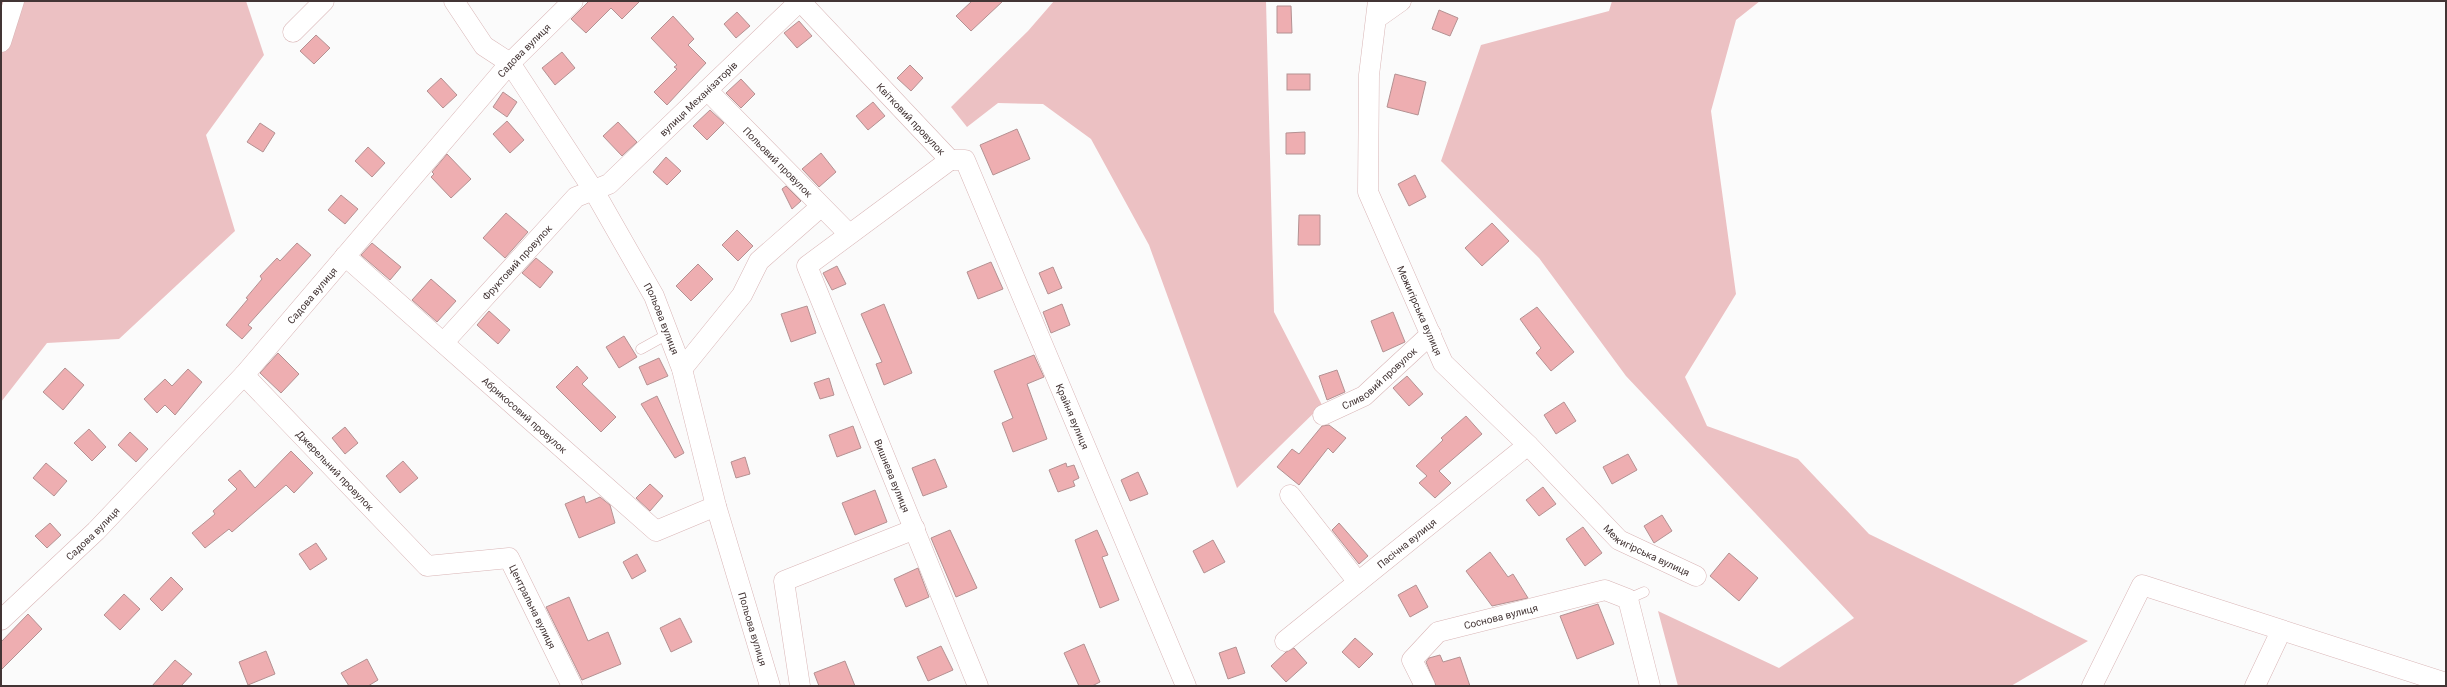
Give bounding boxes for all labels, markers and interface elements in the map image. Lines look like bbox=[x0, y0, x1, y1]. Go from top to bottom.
street label: Садова вулиця bbox=[495, 21, 553, 79]
street label: вулиця Механізаторів bbox=[657, 59, 740, 139]
street label: Квітковий провулок bbox=[874, 81, 948, 158]
street label: Польовий провулок bbox=[741, 125, 815, 200]
street label: Фруктовий провулок bbox=[479, 222, 554, 302]
street label: Межигірська вулиця bbox=[1395, 264, 1444, 357]
street label: Садова вулиця bbox=[285, 265, 339, 326]
street label: Польова вулиця bbox=[642, 281, 681, 356]
street label: Сливовий провулок bbox=[1340, 345, 1420, 412]
street label: Абрикосовий провулок bbox=[480, 375, 569, 456]
street label: Крайня вулиця bbox=[1054, 382, 1091, 451]
street label: Джерельний провулок bbox=[294, 428, 376, 513]
street label: Вишнева вулиця bbox=[872, 438, 912, 514]
street label: Садова вулиця bbox=[64, 505, 122, 562]
street label: Пасічна вулиця bbox=[1375, 516, 1438, 571]
street label: Межигірська вулиця bbox=[1601, 522, 1691, 578]
street label: Центральна вулиця bbox=[507, 563, 558, 651]
street label: Польова вулиця bbox=[736, 591, 769, 667]
street label: Соснова вулиця bbox=[1463, 602, 1539, 631]

